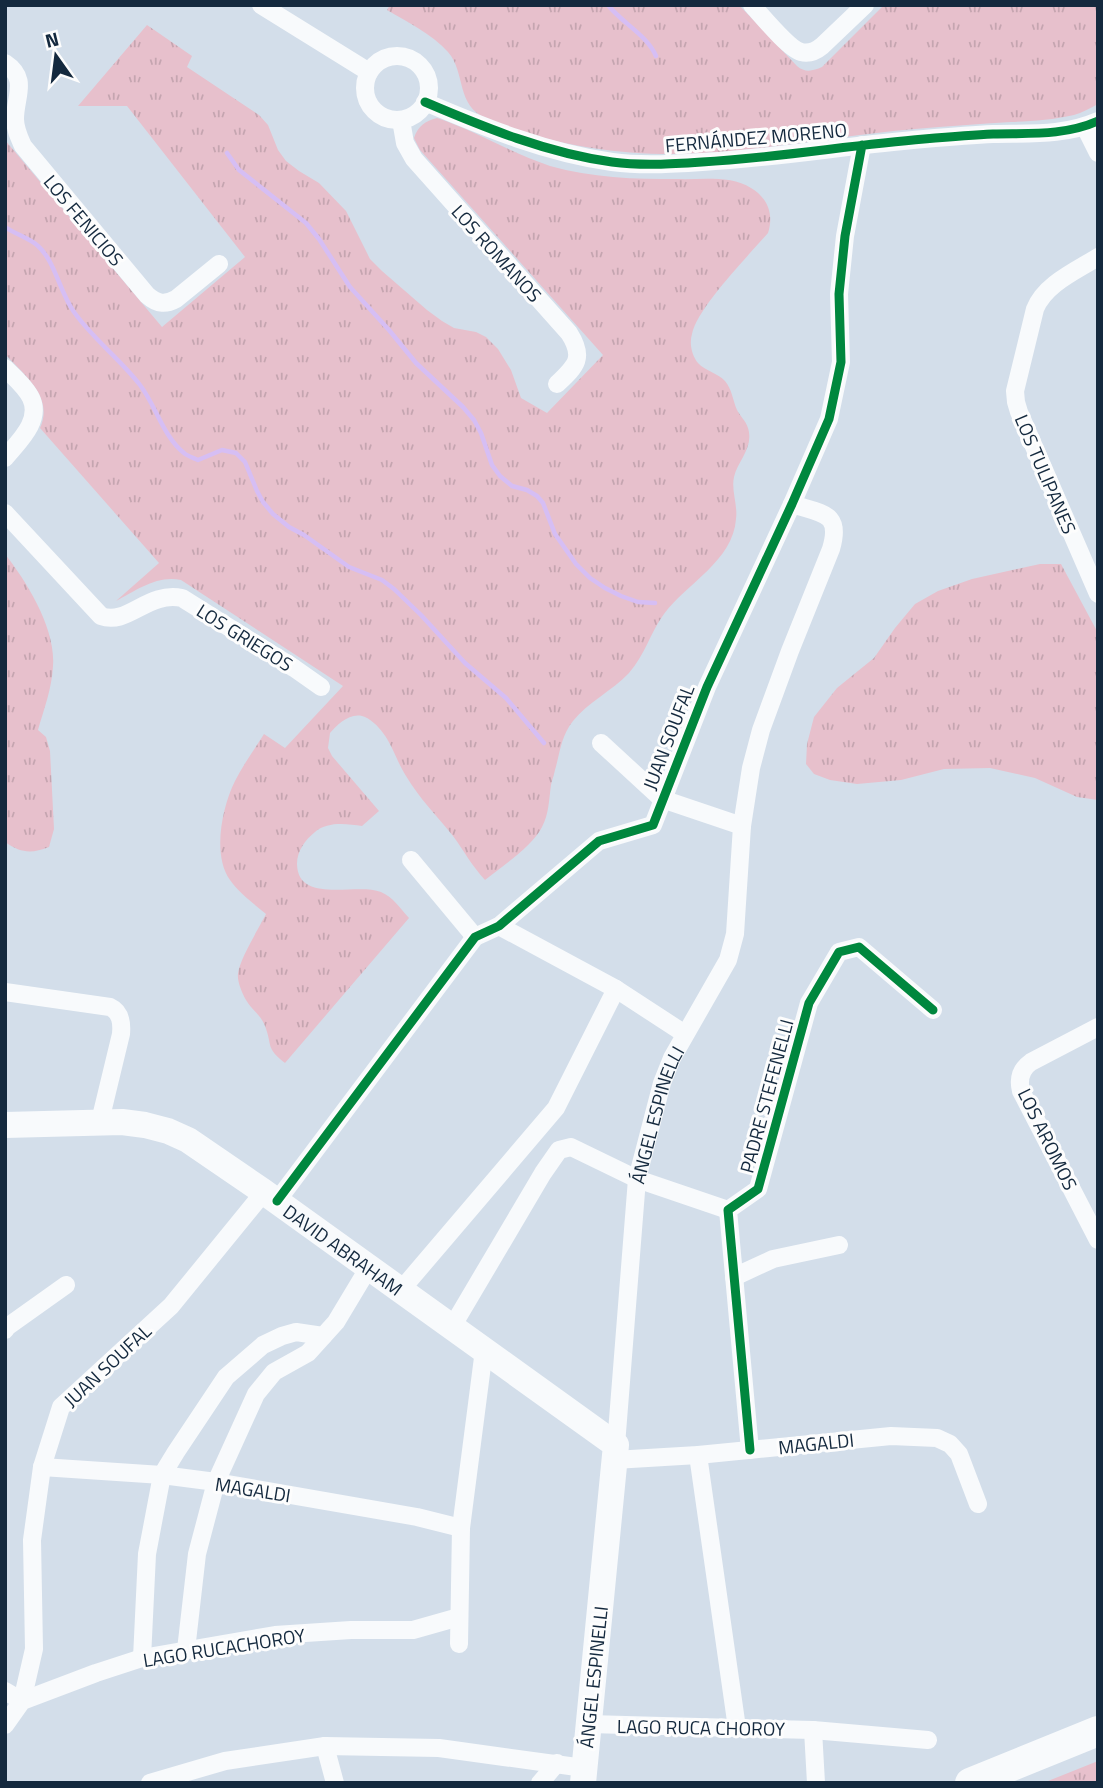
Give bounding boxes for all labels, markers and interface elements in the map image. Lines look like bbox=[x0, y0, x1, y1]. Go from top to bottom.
north arrow bbox=[21, 21, 91, 91]
text: N bbox=[42, 23, 62, 55]
street label: FERNÁNDEZ MORENO bbox=[664, 115, 848, 159]
street label: LOS FENICIOS bbox=[37, 168, 131, 272]
street label: LOS ROMANOS bbox=[445, 198, 549, 308]
street label: LOS TULIPANES bbox=[1008, 410, 1084, 538]
street label: LOS GRIEGOS bbox=[191, 596, 299, 678]
street label: JUAN SOUFAL bbox=[635, 680, 701, 794]
street label: PADRE STEFENELLI bbox=[732, 1016, 800, 1176]
street label: ÁNGEL ESPINELLI bbox=[622, 1040, 691, 1187]
street label: LOS AROMOS bbox=[1011, 1083, 1085, 1195]
street label: DAVID ABRAHAM bbox=[278, 1196, 409, 1302]
street label: JUAN SOUFAL bbox=[57, 1317, 157, 1413]
street label: MAGALDI bbox=[777, 1425, 855, 1461]
street label: MAGALDI bbox=[213, 1469, 293, 1509]
street label: ÁNGEL ESPINELLI bbox=[571, 1605, 615, 1749]
street label: LAGO RUCACHOROY bbox=[141, 1620, 308, 1674]
street label: LAGO RUCA CHOROY bbox=[617, 1711, 786, 1743]

